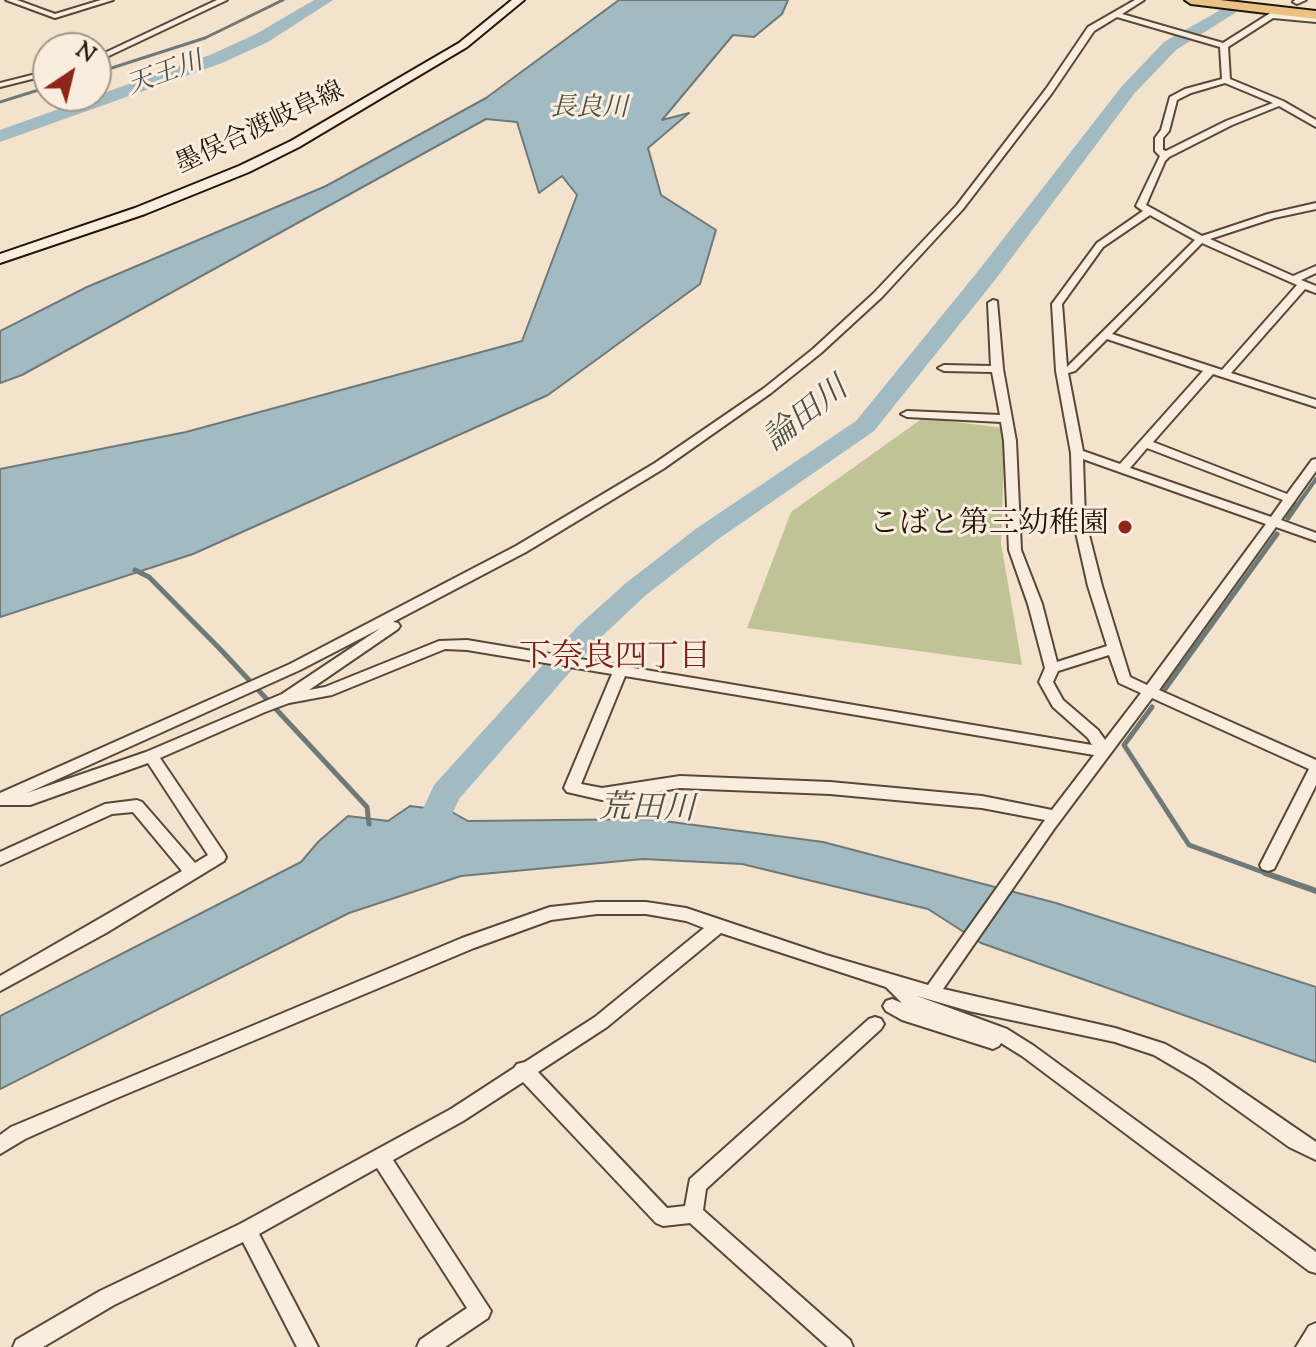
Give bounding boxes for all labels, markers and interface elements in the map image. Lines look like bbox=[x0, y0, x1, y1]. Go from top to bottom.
north arrow bbox=[32, 32, 112, 112]
text: N bbox=[68, 36, 101, 72]
water label: 天王川 bbox=[124, 48, 208, 104]
street label: 墨俣合渡岐阜線 bbox=[172, 77, 350, 183]
water label: 長良川 bbox=[550, 95, 628, 127]
water label: 論田川 bbox=[758, 372, 858, 462]
place label: こばと第三幼稚園 bbox=[869, 509, 1109, 545]
marker: こばと第三幼稚園 bbox=[1116, 518, 1134, 536]
district label: 下奈良四丁目 bbox=[519, 642, 711, 680]
water label: 荒田川 bbox=[599, 792, 695, 832]

